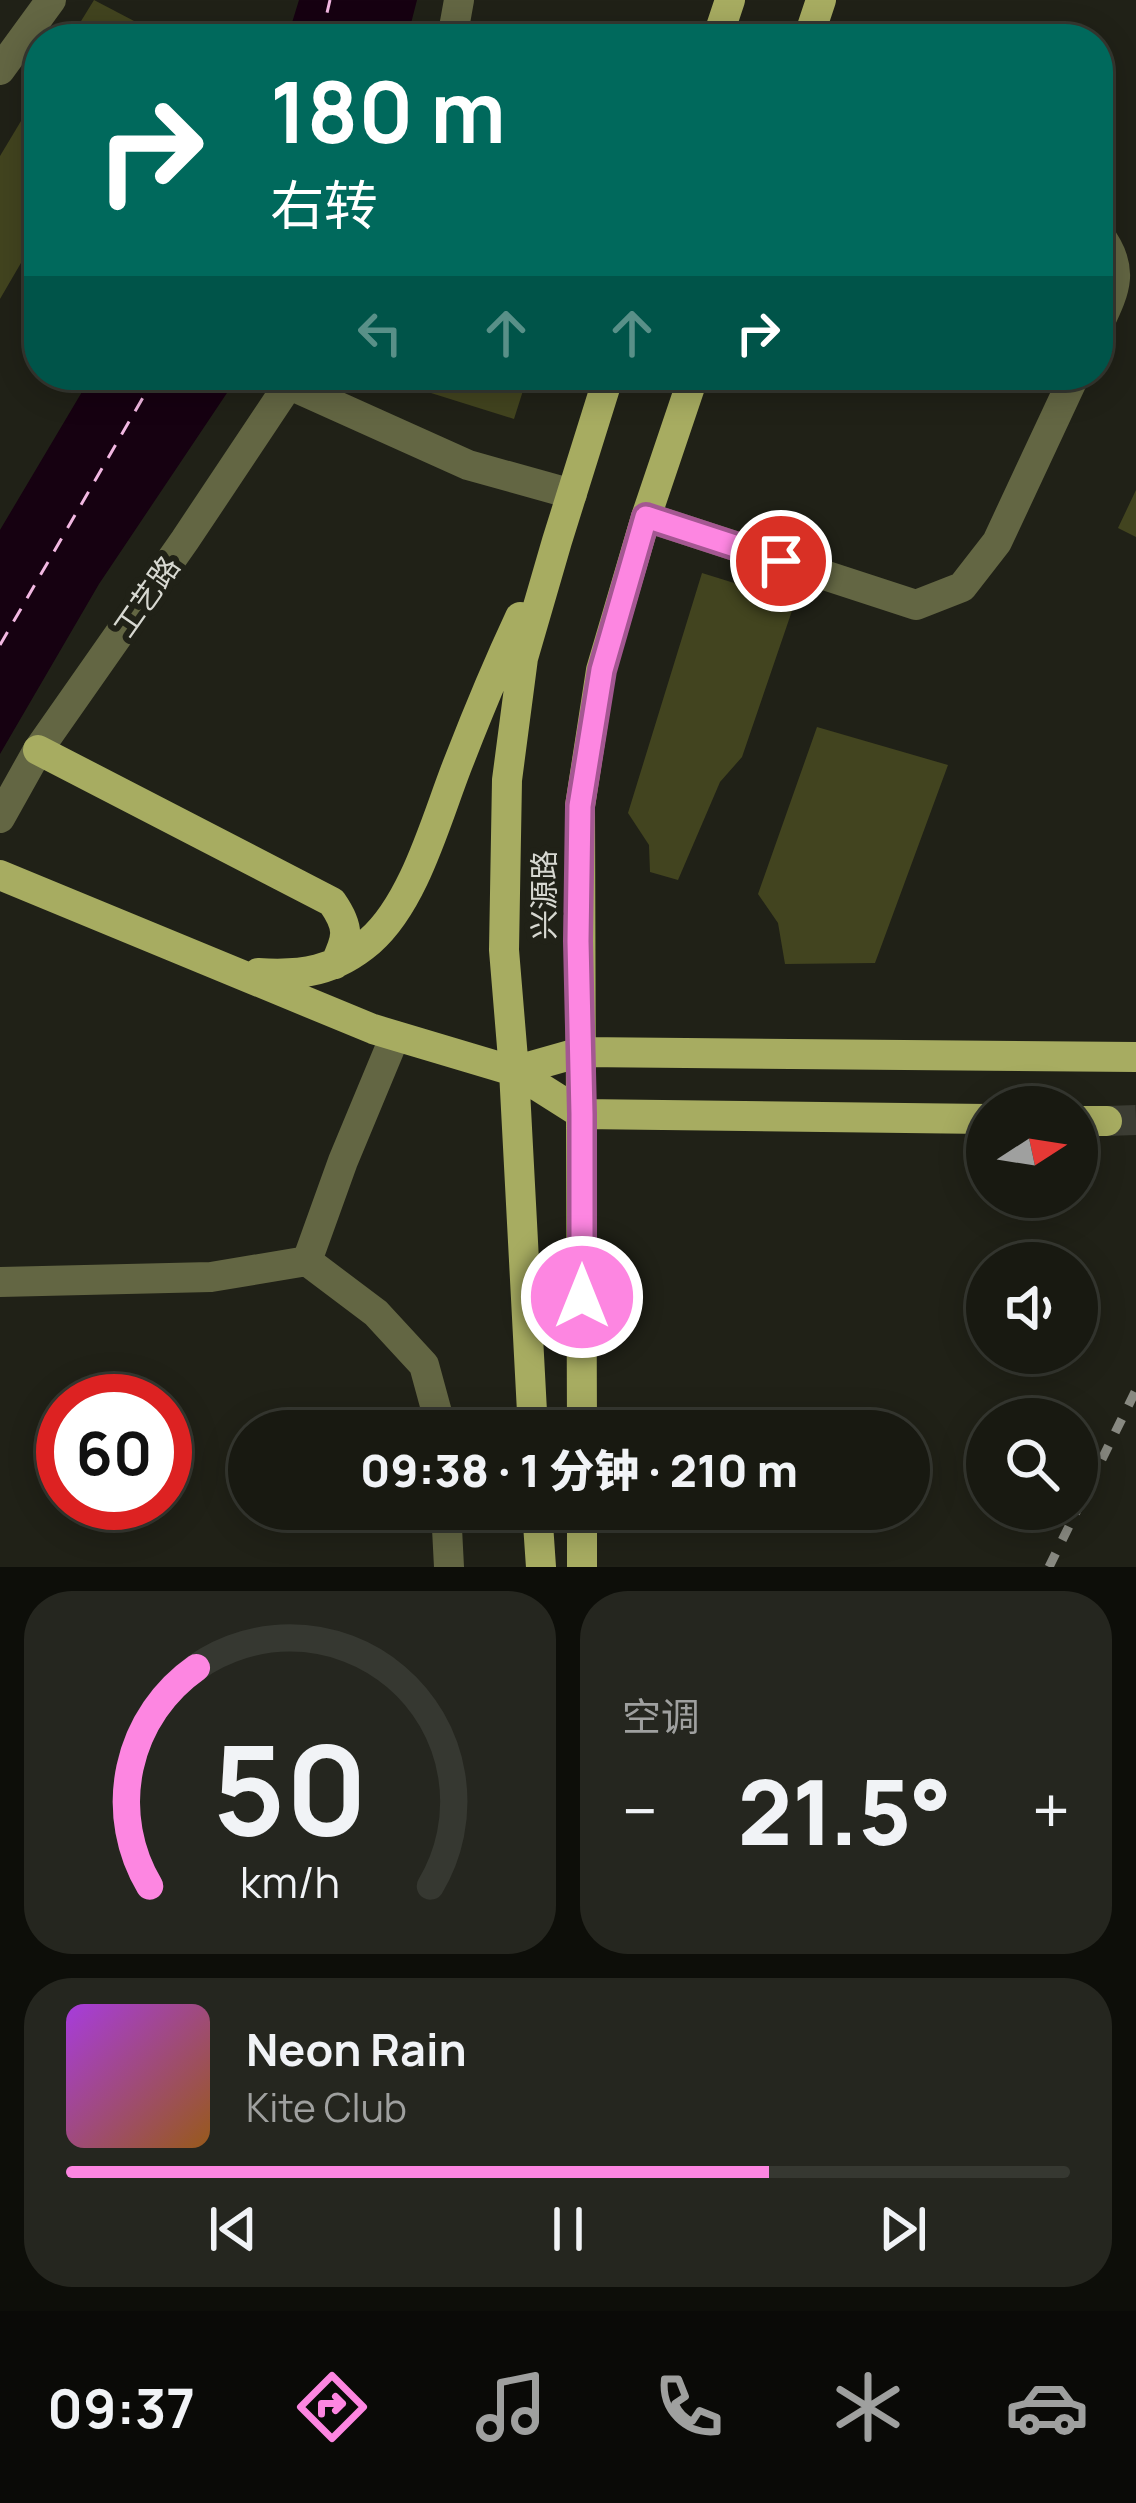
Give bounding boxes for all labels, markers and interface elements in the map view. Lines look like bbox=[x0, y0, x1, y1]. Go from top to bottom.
text: 180 m bbox=[270, 53, 506, 168]
icon: right bbox=[72, 72, 228, 228]
text: 右转 bbox=[270, 167, 378, 241]
icon: left bbox=[347, 300, 413, 366]
icon: ahead bbox=[473, 300, 539, 366]
icon: ahead bbox=[599, 300, 665, 366]
icon: right bbox=[725, 300, 791, 366]
pin bbox=[730, 510, 832, 612]
icon: arrive bbox=[748, 528, 814, 594]
street label: 工艺路 bbox=[103, 547, 189, 645]
street label: 兴源路 bbox=[523, 850, 564, 940]
north arrow bbox=[966, 1086, 1098, 1218]
map controls bbox=[966, 1086, 1098, 1530]
position arrow bbox=[519, 1234, 645, 1360]
button: sound bbox=[966, 1242, 1098, 1374]
speed limit sign: 60 bbox=[36, 1374, 192, 1530]
button: search bbox=[966, 1398, 1098, 1530]
text: 09:38 · 1 分钟 · 210 m bbox=[360, 1439, 798, 1501]
text: 空调 bbox=[622, 1689, 700, 1743]
text: 50 bbox=[212, 1702, 368, 1872]
text: 21.5° bbox=[738, 1749, 952, 1872]
text: − bbox=[622, 1765, 658, 1855]
text: + bbox=[1032, 1765, 1070, 1855]
text: km/h bbox=[240, 1851, 340, 1910]
text: Neon Rain bbox=[246, 2018, 467, 2080]
text: Kite Club bbox=[246, 2080, 407, 2134]
icon: previous bbox=[200, 2196, 266, 2262]
icon: pause bbox=[535, 2196, 601, 2262]
icon: next bbox=[870, 2196, 936, 2262]
icon: directions bbox=[290, 2365, 374, 2449]
icon: music bbox=[469, 2365, 553, 2449]
icon: phone bbox=[647, 2365, 731, 2449]
icon: climate bbox=[826, 2365, 910, 2449]
icon: car bbox=[1005, 2365, 1089, 2449]
text: 09:37 bbox=[47, 2370, 195, 2444]

